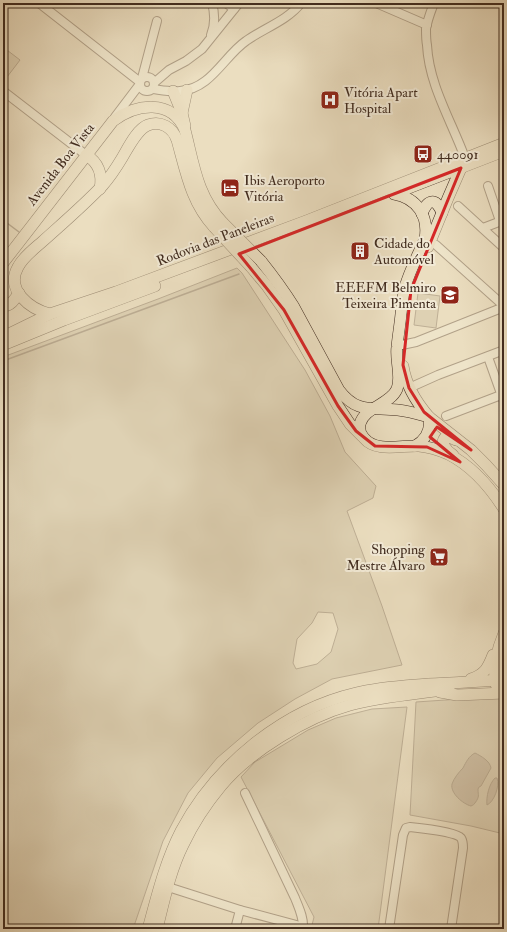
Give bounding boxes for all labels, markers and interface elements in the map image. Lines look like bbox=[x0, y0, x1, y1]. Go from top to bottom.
place label: Vitória Apart Hospital bbox=[344, 84, 418, 118]
hospital icon: Vitória Apart Hospital bbox=[319, 89, 341, 111]
street label: Avenida Boa Vista bbox=[22, 119, 98, 210]
bus stop icon: 440091 bbox=[412, 143, 434, 165]
place label: 440091 bbox=[437, 146, 479, 163]
place label: Ibis Aeroporto Vitória bbox=[244, 172, 325, 205]
hotel icon: Ibis Aeroporto Vitória bbox=[219, 177, 241, 199]
street label: Rodovia das Paneleiras bbox=[154, 209, 277, 270]
place label: Cidade do Automóvel bbox=[373, 235, 434, 268]
building icon: Cidade do Automóvel bbox=[349, 240, 371, 262]
place label: EEEFM Belmiro Teixeira Pimenta bbox=[335, 279, 436, 312]
school or university icon: EEEFM Belmiro Teixeira Pimenta bbox=[439, 284, 461, 306]
place label: Shopping Mestre Álvaro bbox=[346, 541, 426, 574]
supermarket icon: Shopping Mestre Álvaro bbox=[428, 546, 450, 568]

